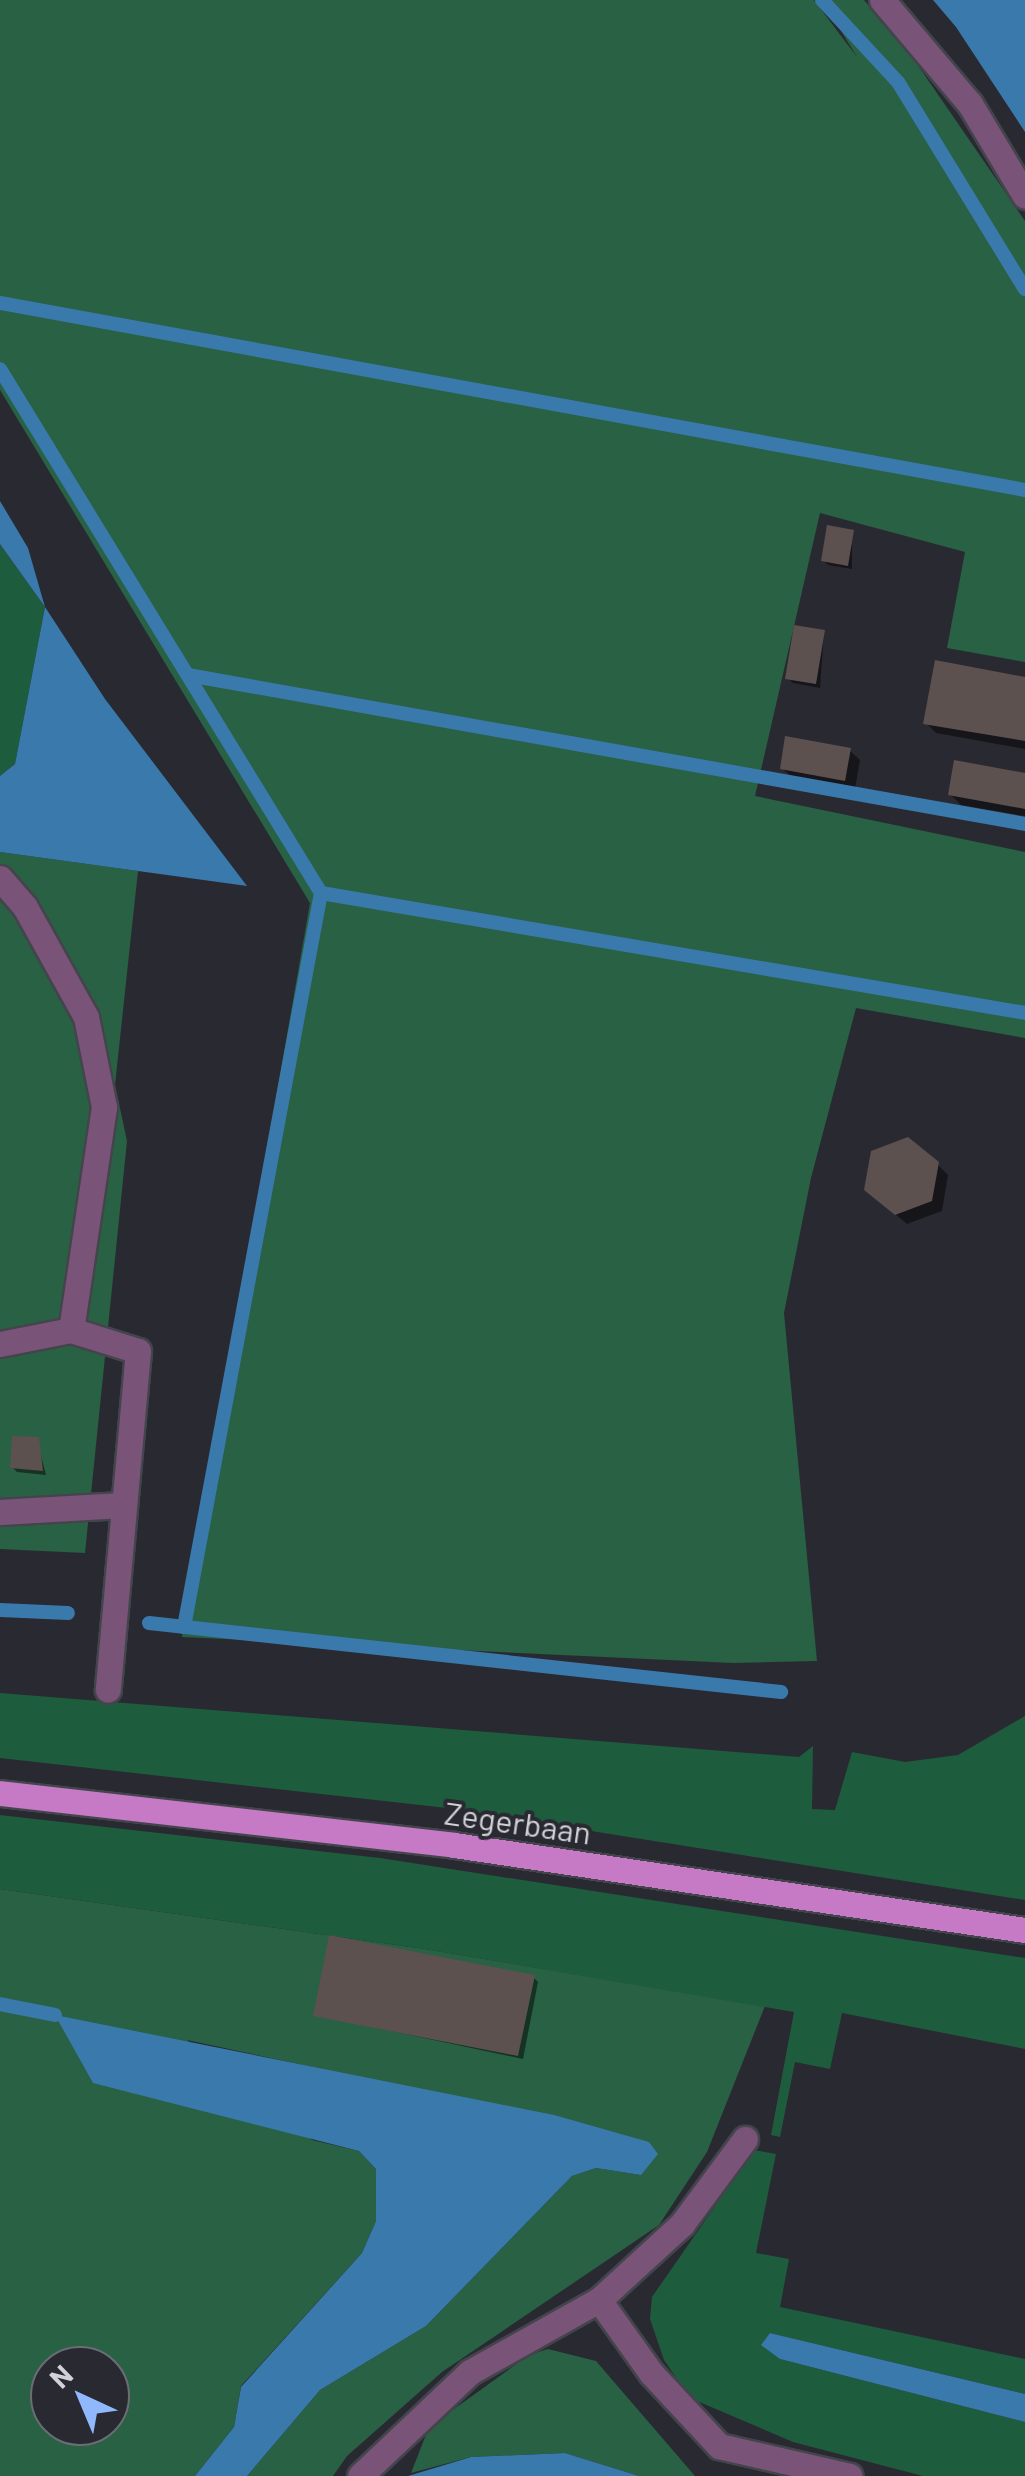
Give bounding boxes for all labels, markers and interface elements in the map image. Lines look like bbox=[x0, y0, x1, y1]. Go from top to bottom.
street label: Zegerbaan bbox=[442, 1793, 594, 1851]
north arrow bbox=[30, 2346, 130, 2446]
text: N bbox=[42, 2357, 79, 2395]

